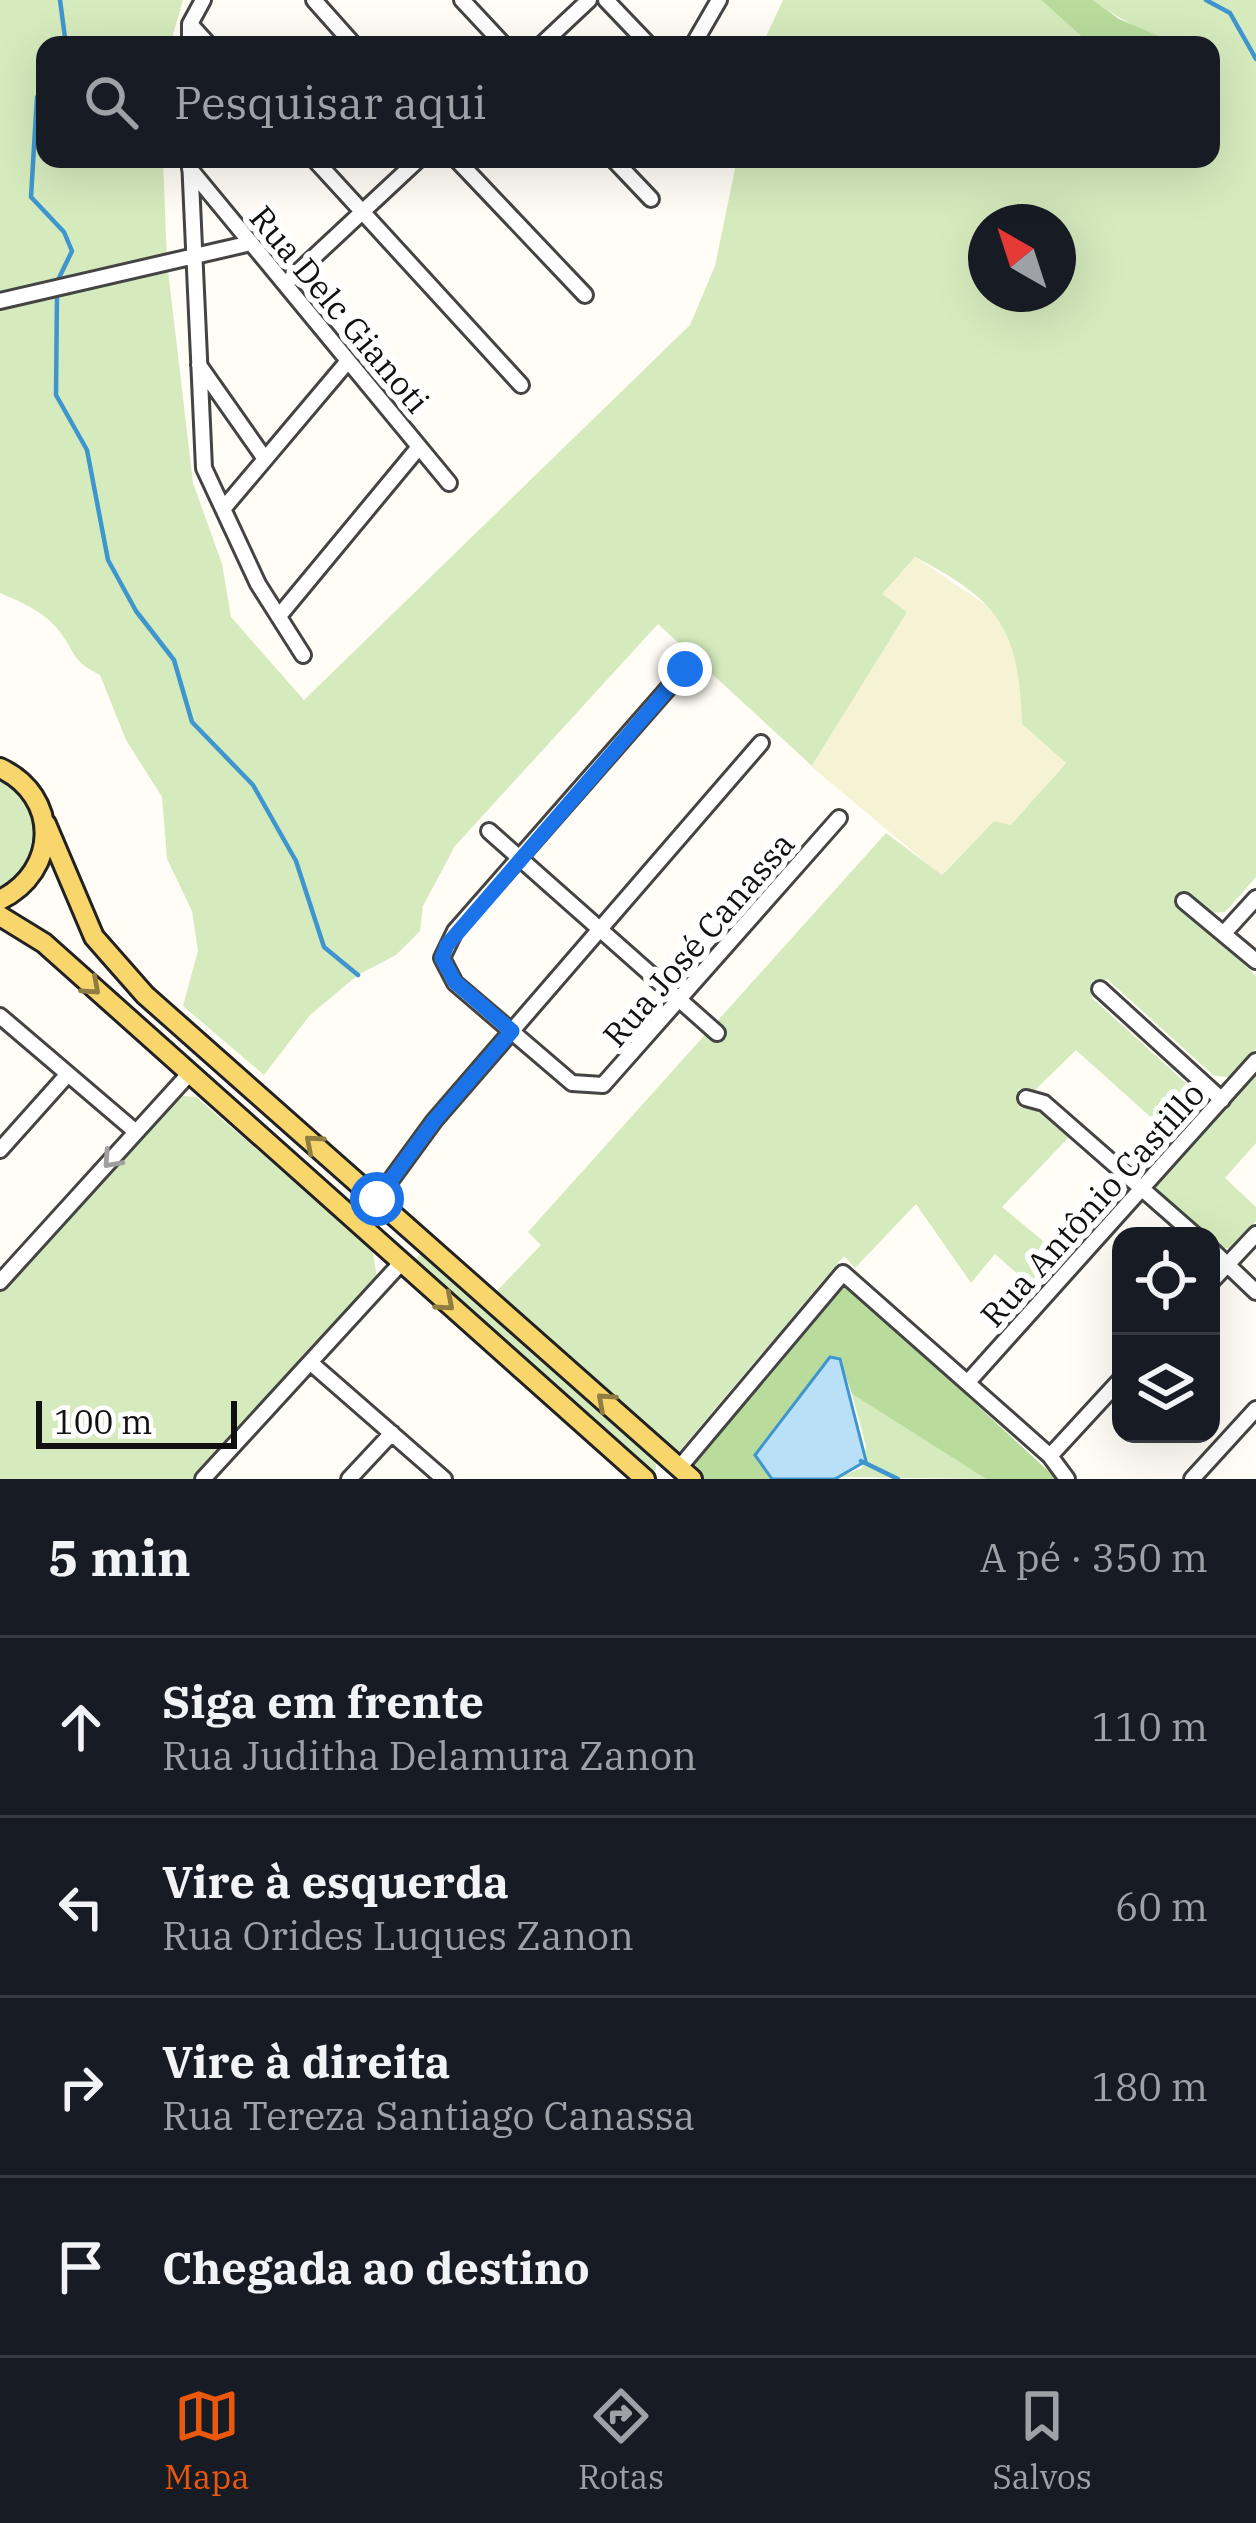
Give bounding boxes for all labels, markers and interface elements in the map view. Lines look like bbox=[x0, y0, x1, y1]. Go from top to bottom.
search box bbox=[36, 36, 1220, 168]
icon: search bbox=[78, 69, 144, 135]
text: Pesquisar aqui bbox=[174, 73, 487, 131]
street label: Rua Delc Gianoti bbox=[241, 196, 439, 422]
north arrow bbox=[968, 204, 1076, 312]
route end bbox=[658, 642, 712, 696]
street label: Rua José Canassa bbox=[593, 823, 803, 1055]
one-way arrow bbox=[79, 973, 100, 994]
street label: Rua Antônio Castillo bbox=[971, 1072, 1213, 1336]
one-way arrow bbox=[305, 1136, 327, 1157]
one-way arrow bbox=[103, 1147, 125, 1168]
route start bbox=[350, 1172, 404, 1226]
map controls bbox=[1112, 1227, 1220, 1443]
button: locate bbox=[1112, 1227, 1220, 1335]
one-way arrow bbox=[432, 1289, 453, 1310]
button: layers bbox=[1112, 1335, 1220, 1443]
one-way arrow bbox=[597, 1394, 618, 1415]
scale bar bbox=[36, 1395, 237, 1448]
text: 100 m bbox=[54, 1400, 153, 1443]
text: 5 min bbox=[48, 1524, 191, 1590]
text: A pé · 350 m bbox=[980, 1532, 1208, 1583]
text: Siga em frente bbox=[162, 1672, 484, 1730]
icon: ahead bbox=[48, 1694, 114, 1760]
text: 110 m bbox=[1092, 1701, 1208, 1752]
text: Rua Juditha Delamura Zanon bbox=[162, 1730, 697, 1781]
text: Vire à esquerda bbox=[162, 1852, 509, 1910]
icon: left bbox=[48, 1874, 114, 1940]
text: 60 m bbox=[1115, 1881, 1208, 1932]
text: Rua Orides Luques Zanon bbox=[162, 1910, 634, 1961]
text: Vire à direita bbox=[162, 2032, 450, 2090]
icon: right bbox=[48, 2054, 114, 2120]
text: 180 m bbox=[1092, 2061, 1208, 2112]
text: Rua Tereza Santiago Canassa bbox=[162, 2090, 695, 2141]
icon: arrive bbox=[48, 2234, 114, 2300]
text: Chegada ao destino bbox=[162, 2238, 590, 2296]
tab: Mapa bbox=[164, 2383, 250, 2498]
tab: Rotas bbox=[578, 2383, 664, 2498]
tab: Salvos bbox=[992, 2383, 1092, 2498]

